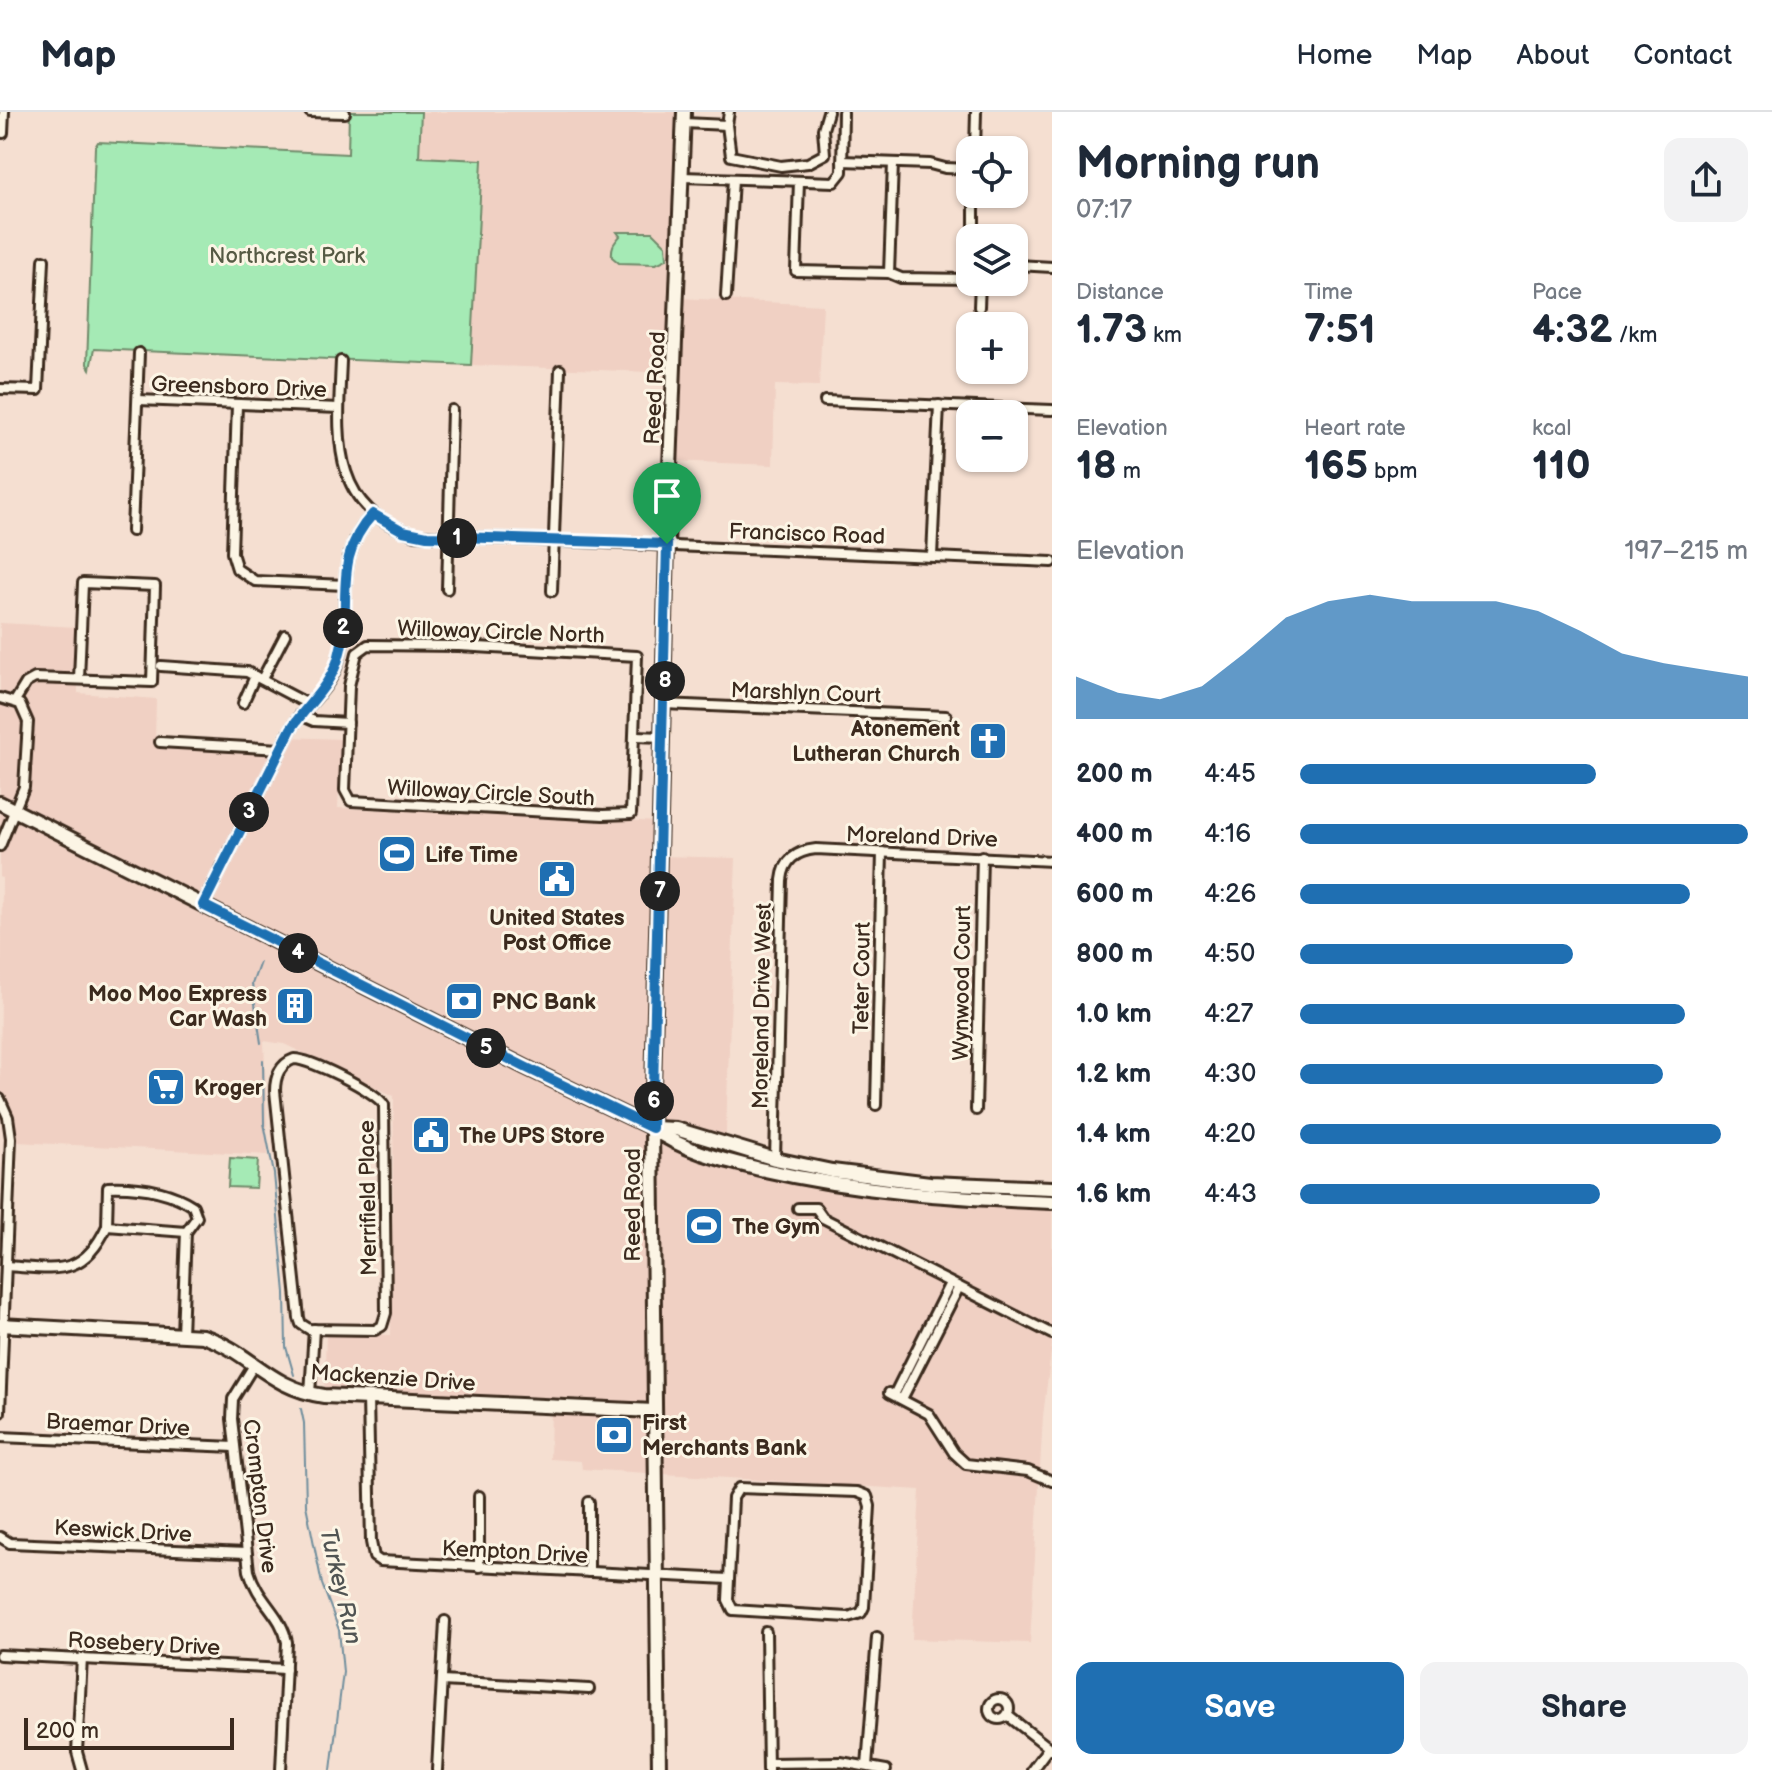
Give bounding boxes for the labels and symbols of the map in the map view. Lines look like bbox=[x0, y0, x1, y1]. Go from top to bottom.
park label: Northcrest Park bbox=[209, 243, 365, 270]
street label: Reed Road bbox=[639, 331, 672, 445]
street label: Greensboro Drive bbox=[151, 371, 327, 404]
pin bbox=[633, 462, 701, 544]
pin: 1 bbox=[437, 518, 477, 558]
street label: Francisco Road bbox=[728, 518, 886, 551]
pin: 2 bbox=[323, 608, 363, 648]
street label: Willoway Circle North bbox=[397, 615, 605, 650]
pin: 8 bbox=[645, 661, 685, 701]
street label: Marshlyn Court bbox=[730, 677, 882, 710]
place label: Atonement Lutheran Church bbox=[792, 716, 961, 768]
church icon: Atonement Lutheran Church bbox=[967, 720, 1009, 762]
street label: Willoway Circle South bbox=[386, 775, 595, 812]
pin: 3 bbox=[229, 792, 269, 832]
street label: Moreland Drive bbox=[846, 821, 998, 854]
sports icon: Life Time bbox=[376, 833, 418, 875]
place label: Life Time bbox=[425, 842, 518, 869]
public building icon: United States Post Office bbox=[536, 858, 578, 900]
pin: 7 bbox=[640, 871, 680, 911]
street label: Moreland Drive West bbox=[747, 902, 778, 1109]
place label: United States Post Office bbox=[489, 905, 625, 957]
street label: Wynwood Court bbox=[948, 905, 977, 1061]
street label: Teter Court bbox=[848, 922, 877, 1034]
pin: 4 bbox=[278, 933, 318, 973]
bank icon: PNC Bank bbox=[443, 980, 485, 1022]
place label: Moo Moo Express Car Wash bbox=[88, 981, 267, 1033]
building icon: Moo Moo Express Car Wash bbox=[274, 985, 316, 1027]
place label: PNC Bank bbox=[492, 989, 596, 1016]
pin: 5 bbox=[466, 1028, 506, 1068]
supermarket icon: Kroger bbox=[145, 1066, 187, 1108]
place label: Kroger bbox=[194, 1075, 264, 1102]
pin: 6 bbox=[634, 1081, 674, 1121]
public building icon: The UPS Store bbox=[410, 1114, 452, 1156]
street label: Merrifield Place bbox=[354, 1120, 383, 1276]
place label: The UPS Store bbox=[459, 1123, 605, 1150]
street label: Reed Road bbox=[620, 1148, 647, 1262]
sports icon: The Gym bbox=[683, 1205, 725, 1247]
place label: The Gym bbox=[732, 1214, 820, 1241]
street label: Mackenzie Drive bbox=[309, 1359, 476, 1398]
street label: Braemar Drive bbox=[45, 1408, 191, 1443]
place label: First Merchants Bank bbox=[642, 1410, 807, 1462]
bank icon: First Merchants Bank bbox=[593, 1414, 635, 1456]
street label: Crompton Drive bbox=[237, 1418, 282, 1575]
street label: Keswick Drive bbox=[53, 1514, 192, 1549]
water label: Turkey Run bbox=[313, 1525, 368, 1647]
street label: Kempton Drive bbox=[441, 1535, 589, 1570]
street label: Rosebery Drive bbox=[67, 1627, 221, 1662]
scale bar bbox=[24, 1714, 234, 1750]

